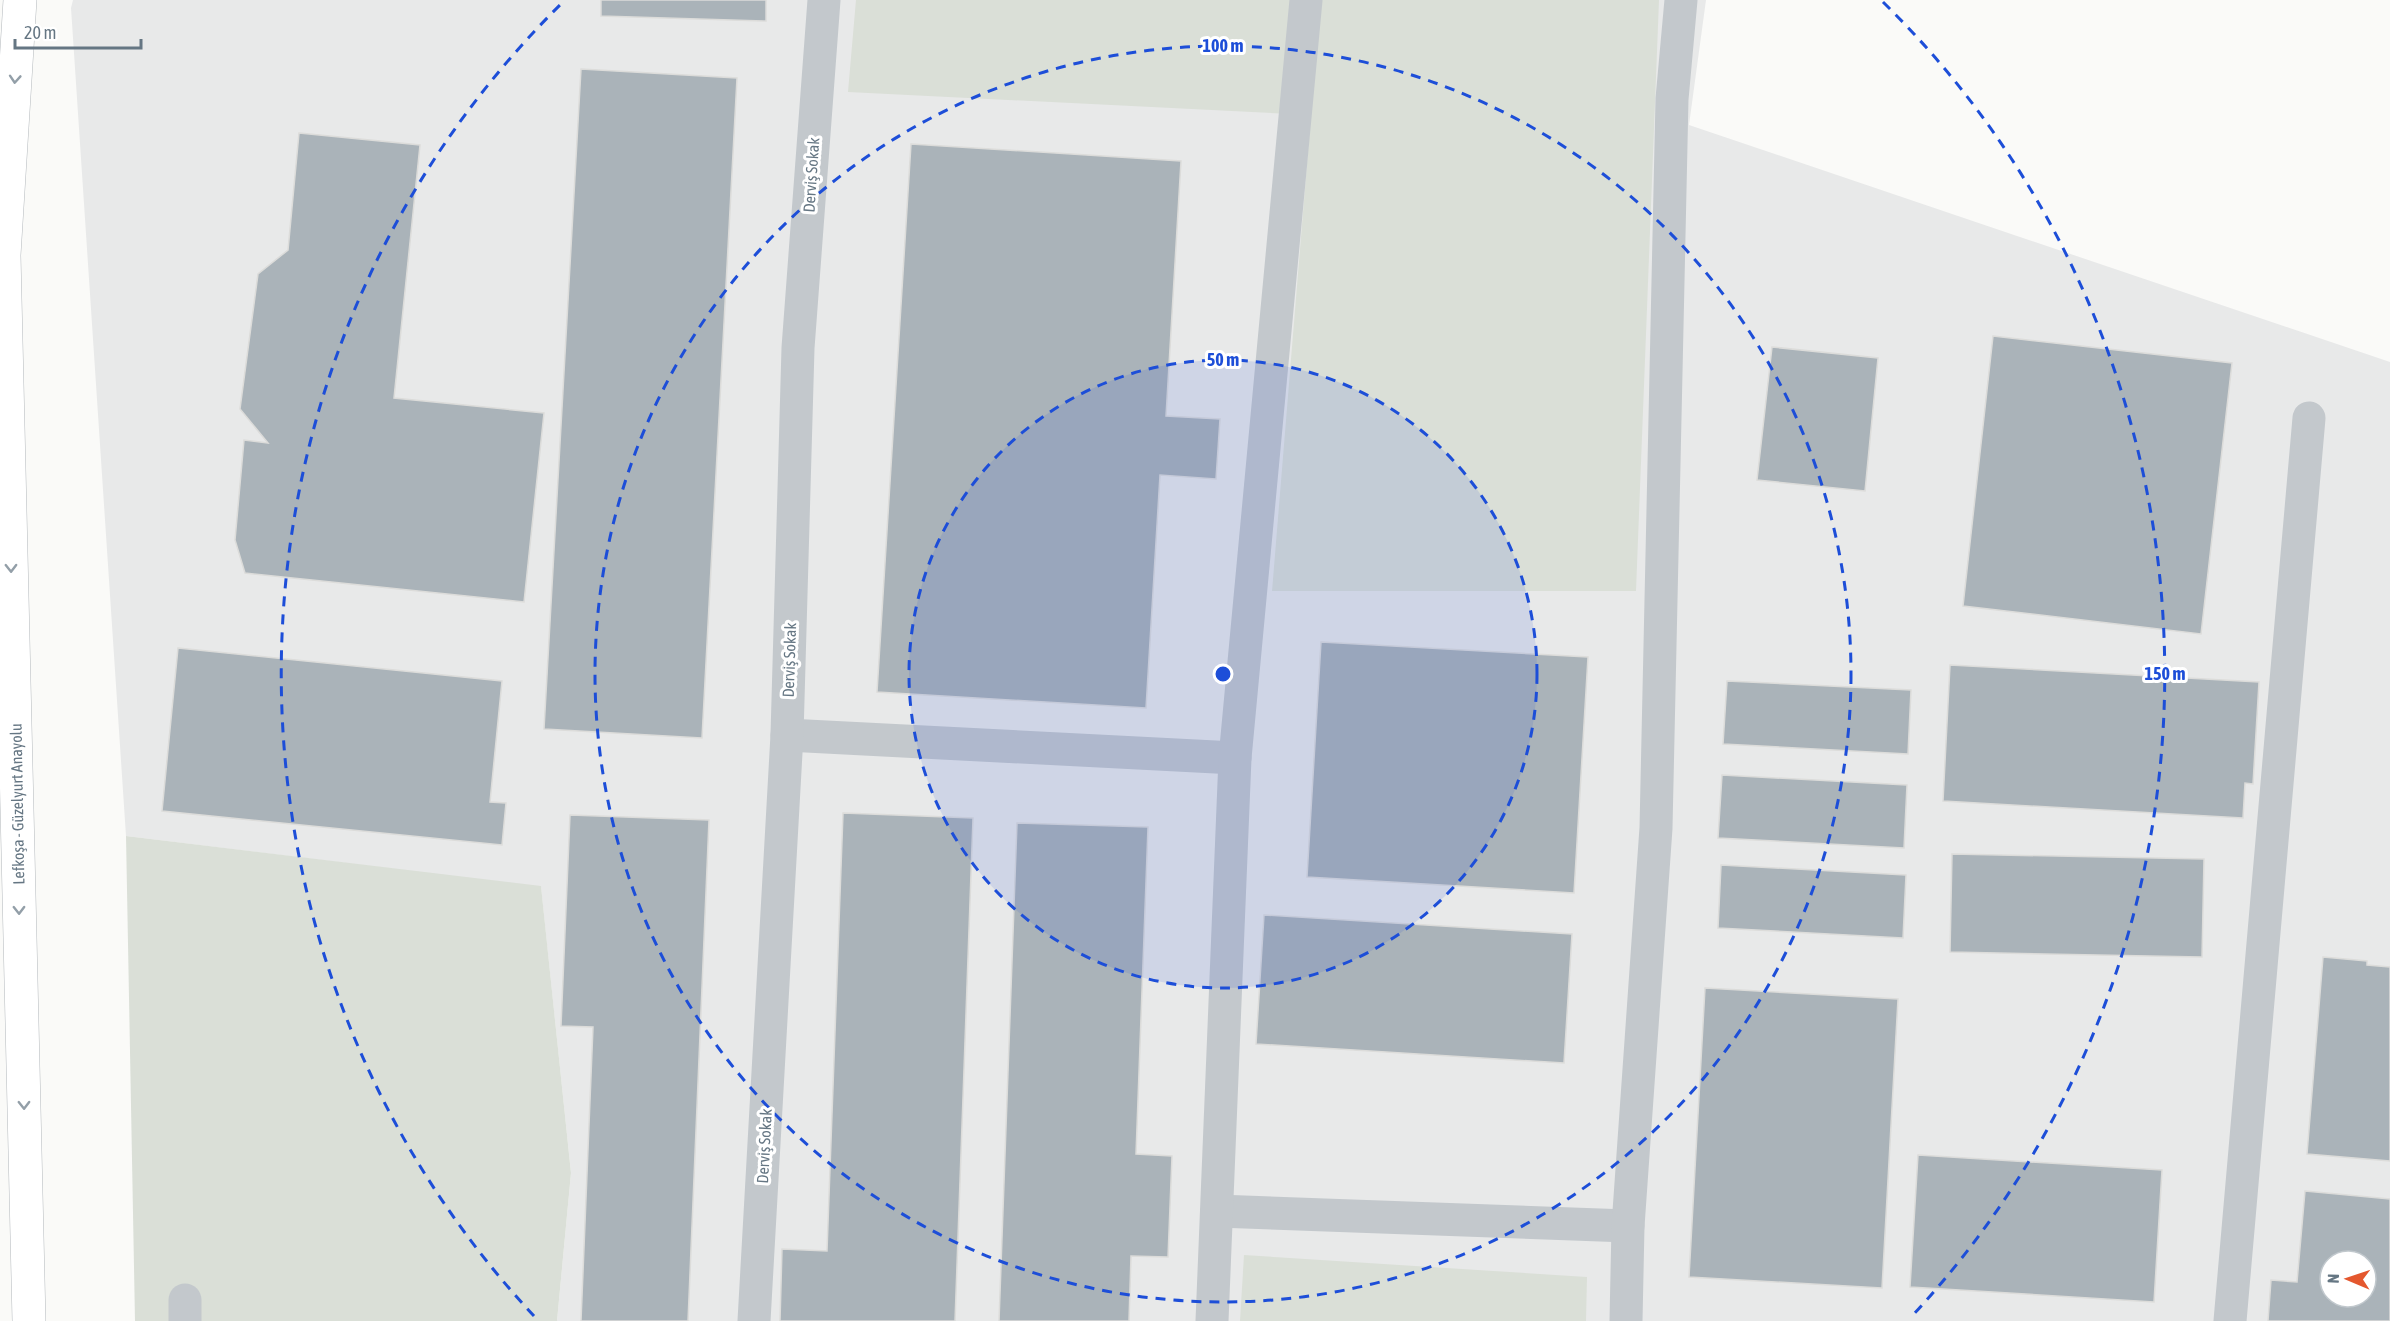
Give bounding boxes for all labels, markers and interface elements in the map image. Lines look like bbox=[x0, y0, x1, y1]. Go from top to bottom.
scale bar bbox=[15, 12, 141, 50]
text: 20 m bbox=[24, 22, 56, 43]
text: 100 m bbox=[1203, 35, 1243, 56]
one-way arrow bbox=[8, 75, 21, 84]
street label: Derviş Sokak bbox=[799, 137, 824, 213]
text: 50 m bbox=[1207, 349, 1239, 370]
one-way arrow bbox=[5, 563, 17, 572]
street label: Derviş Sokak bbox=[779, 622, 800, 698]
text: 150 m bbox=[2145, 663, 2185, 684]
centre of rings bbox=[1213, 664, 1233, 684]
street label: Lefkoşa - Güzelyurt Anayolu bbox=[7, 723, 28, 885]
one-way arrow bbox=[13, 905, 25, 914]
one-way arrow bbox=[17, 1100, 30, 1109]
street label: Derviş Sokak bbox=[753, 1108, 776, 1184]
north arrow bbox=[2318, 1249, 2378, 1309]
text: N bbox=[2324, 1273, 2342, 1284]

